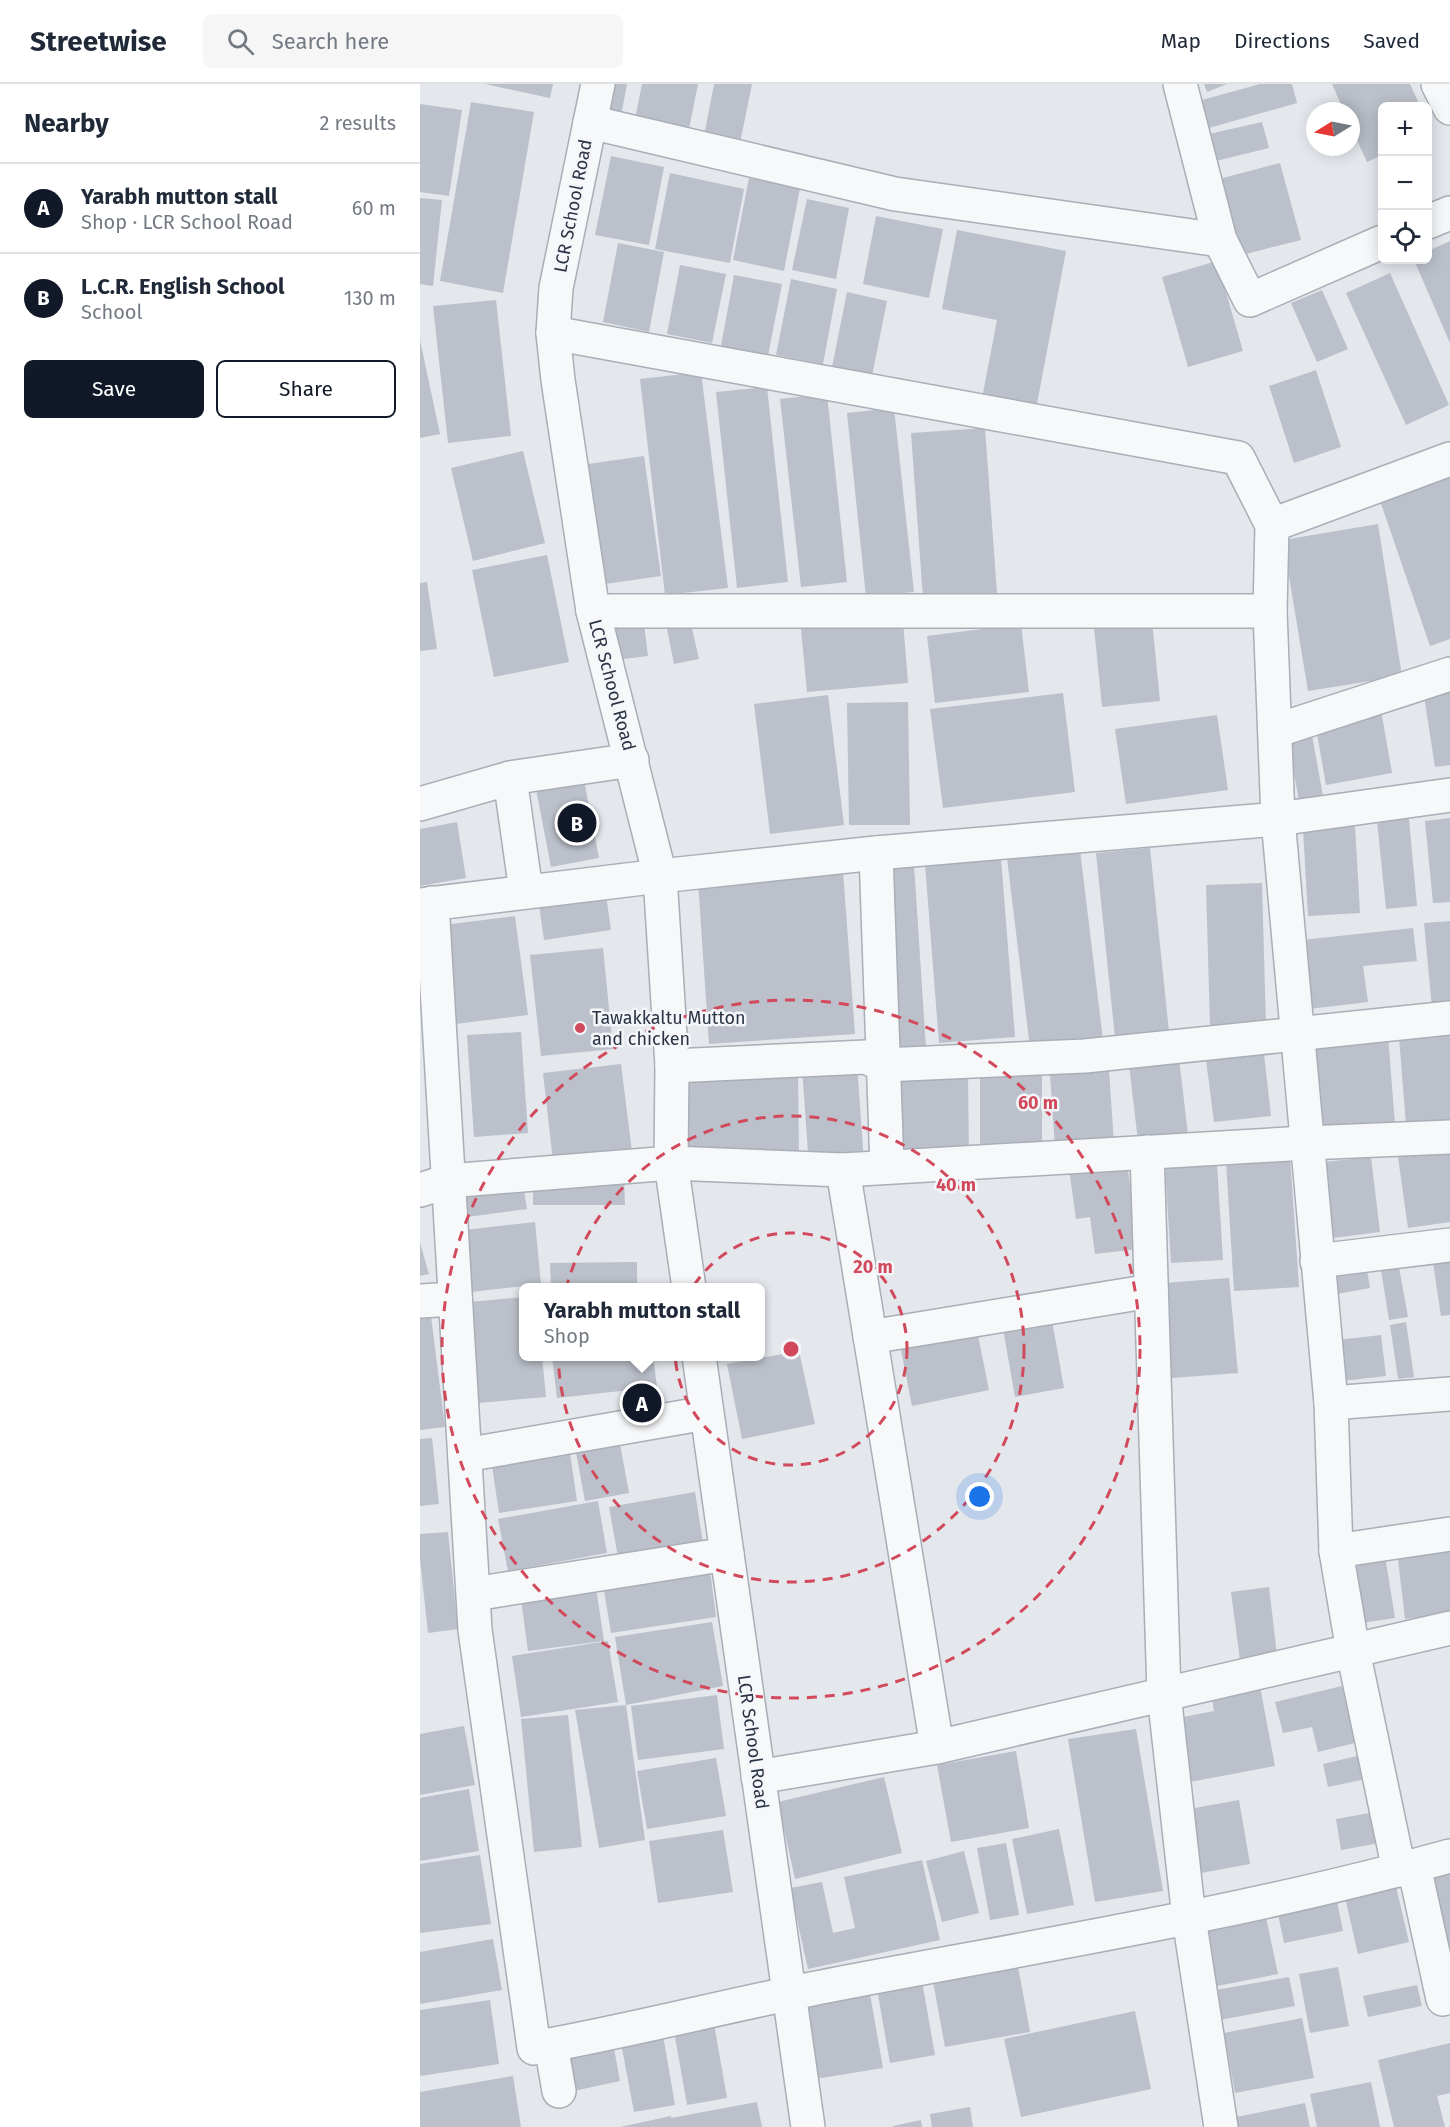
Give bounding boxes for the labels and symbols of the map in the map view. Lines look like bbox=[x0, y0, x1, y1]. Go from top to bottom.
north arrow bbox=[1306, 102, 1360, 156]
street label: LCR School Road bbox=[549, 137, 597, 275]
street label: LCR School Road bbox=[584, 617, 640, 753]
pin: B bbox=[558, 800, 596, 846]
place label: Tawakkaltu Mutton and chicken bbox=[592, 1007, 746, 1050]
marker: Tawakkaltu Mutton and chicken bbox=[573, 1021, 587, 1035]
text: 60 m bbox=[1018, 1092, 1058, 1114]
text: 40 m bbox=[936, 1174, 976, 1196]
text: 20 m bbox=[853, 1256, 893, 1278]
centre of rings bbox=[781, 1339, 801, 1359]
pin: A bbox=[622, 1380, 662, 1426]
your location bbox=[965, 1482, 994, 1511]
street label: LCR School Road bbox=[733, 1673, 773, 1811]

